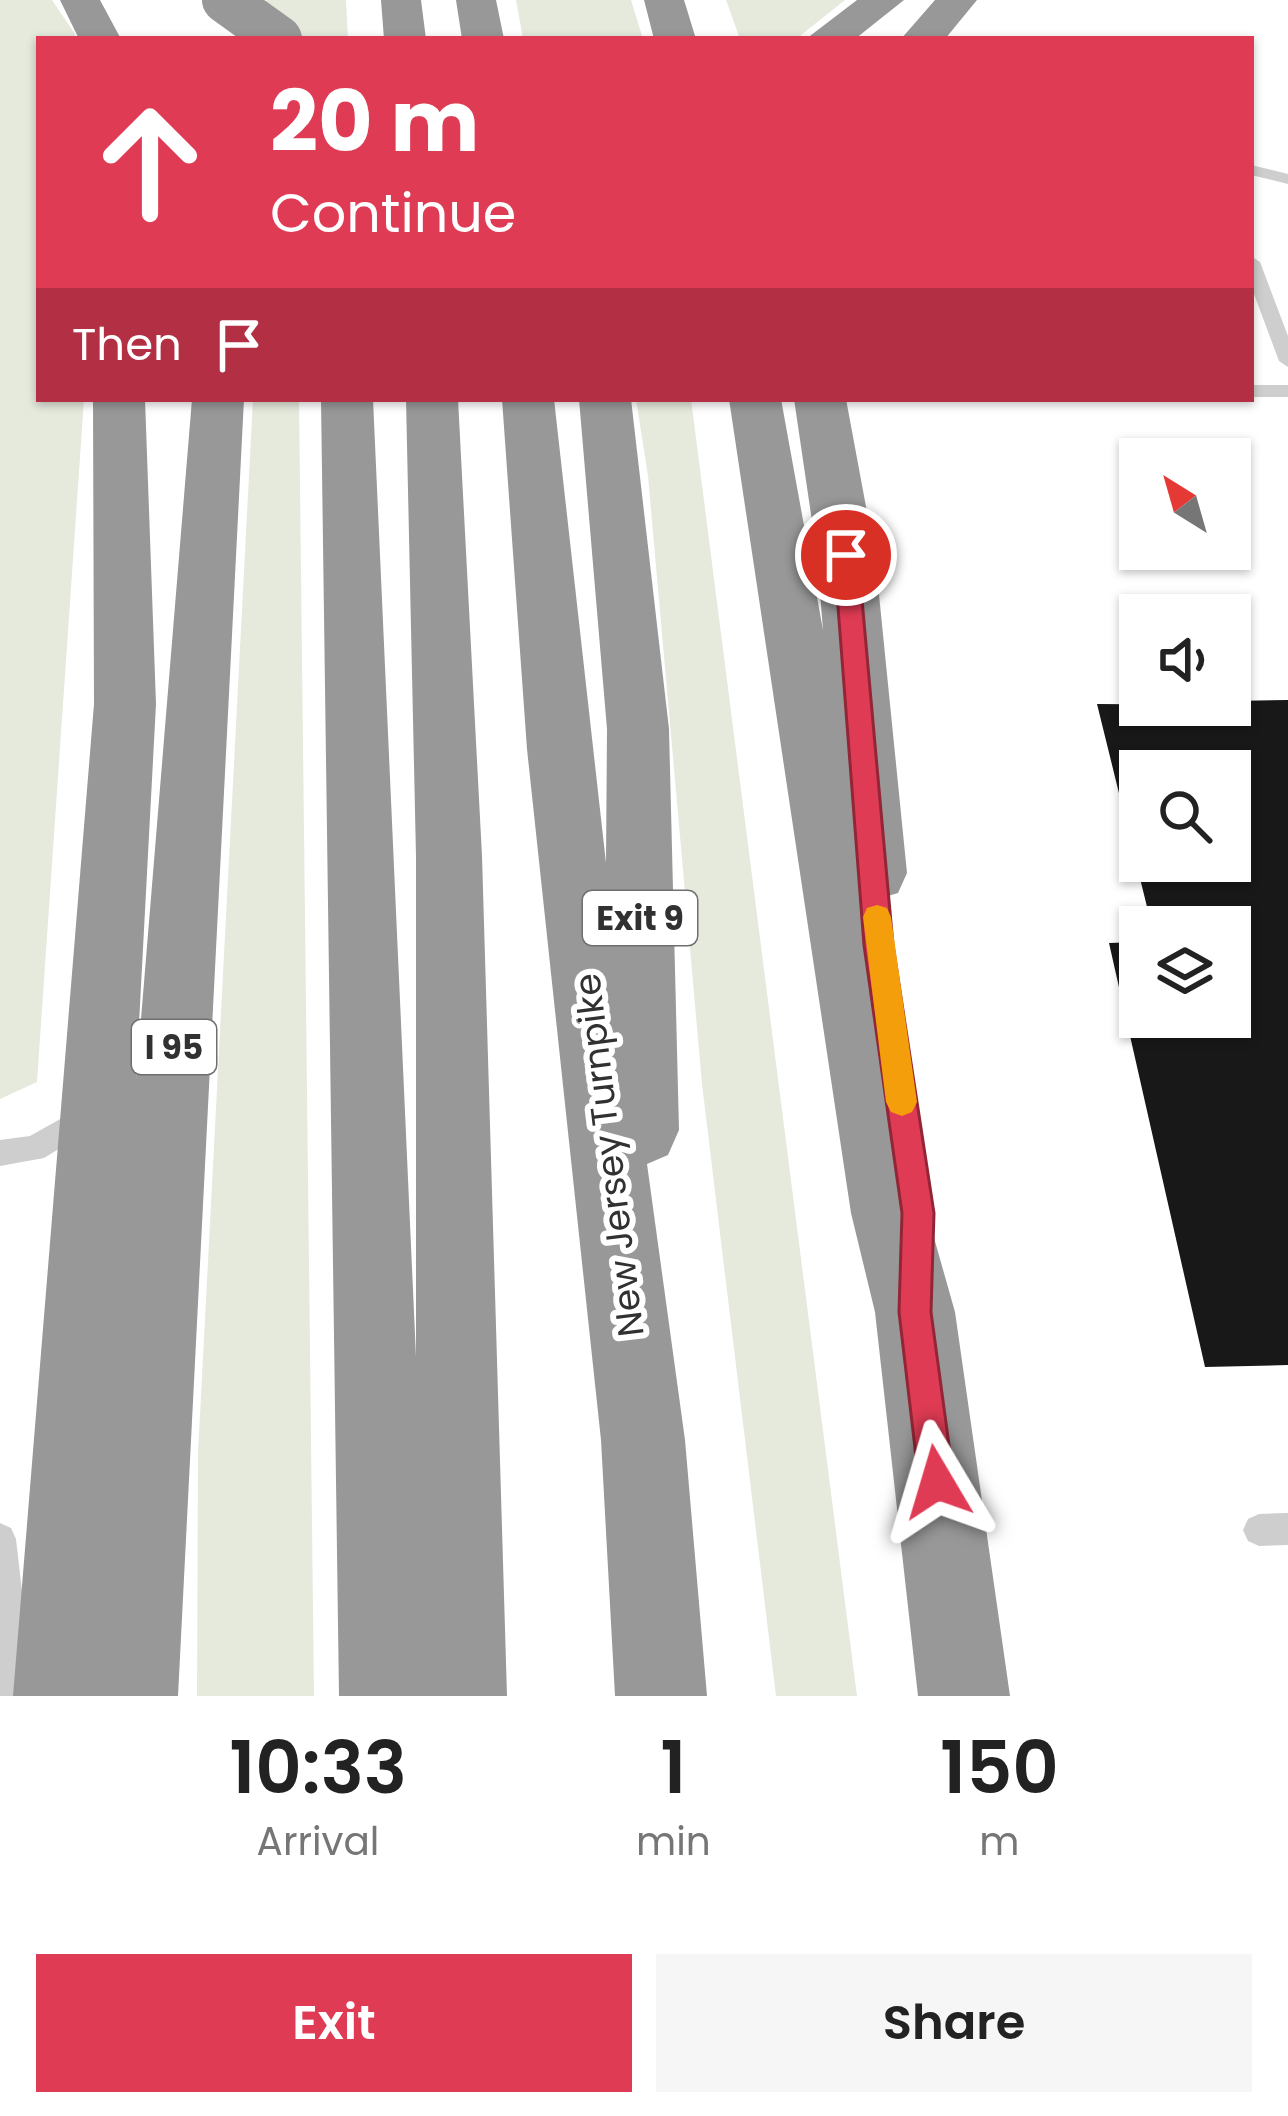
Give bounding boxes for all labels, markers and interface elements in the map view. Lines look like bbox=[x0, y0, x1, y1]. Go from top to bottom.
text: 20 m bbox=[270, 63, 480, 180]
icon: ahead bbox=[72, 84, 228, 240]
text: Continue bbox=[270, 175, 516, 251]
icon: arrive bbox=[206, 312, 272, 378]
text: Then bbox=[72, 313, 182, 376]
north arrow bbox=[1119, 438, 1251, 570]
map controls bbox=[1119, 438, 1251, 1038]
pin bbox=[795, 504, 897, 606]
icon: arrive bbox=[813, 522, 879, 588]
button: sound bbox=[1119, 594, 1251, 726]
button: search bbox=[1119, 750, 1251, 882]
road number: Exit 9 bbox=[583, 891, 697, 945]
button: layers bbox=[1119, 906, 1251, 1038]
street label: New Jersey Turnpike bbox=[561, 970, 657, 1340]
road number: I 95 bbox=[132, 1020, 216, 1074]
position arrow bbox=[874, 1419, 1000, 1545]
text: 10:33 bbox=[229, 1717, 407, 1818]
text: 1 bbox=[660, 1717, 686, 1818]
text: 150 bbox=[940, 1717, 1059, 1818]
text: Arrival bbox=[257, 1814, 379, 1869]
text: min bbox=[636, 1814, 711, 1869]
text: m bbox=[979, 1814, 1019, 1869]
button: Exit bbox=[36, 1954, 632, 2092]
button: Share bbox=[656, 1954, 1252, 2092]

